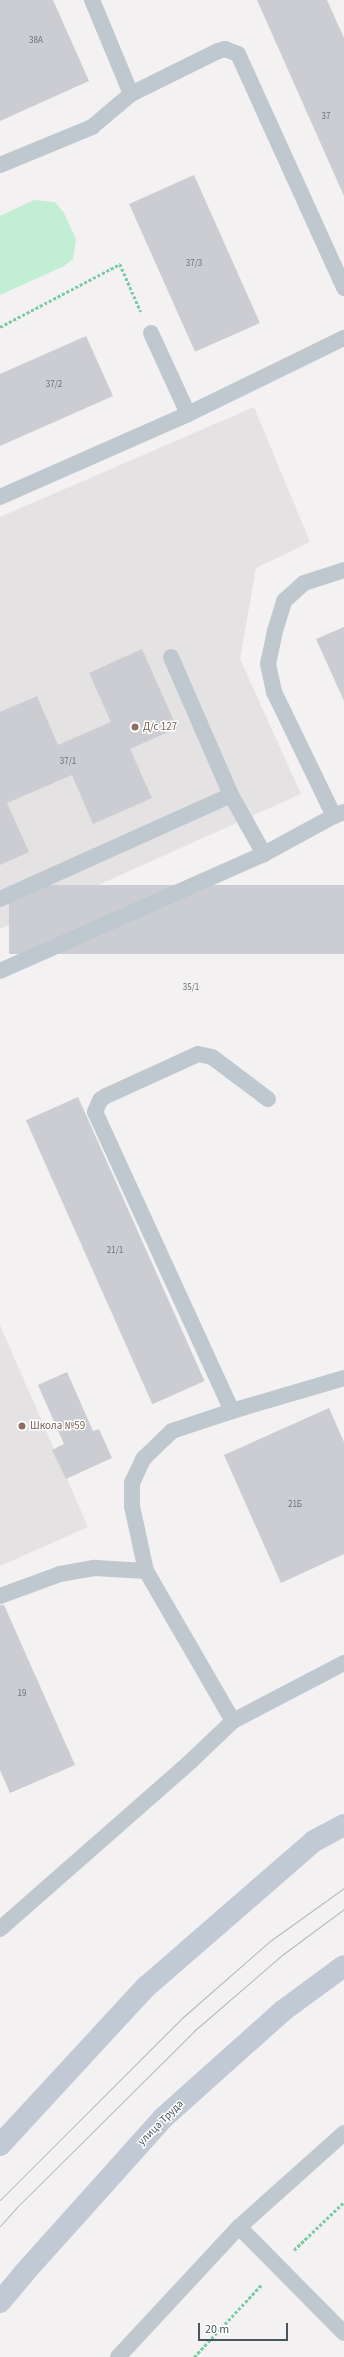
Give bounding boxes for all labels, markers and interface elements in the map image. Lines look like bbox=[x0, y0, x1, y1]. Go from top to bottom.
house number: 38А bbox=[29, 36, 43, 46]
house number: 37 bbox=[322, 112, 330, 122]
house number: 37/3 bbox=[186, 259, 202, 269]
house number: 37/2 bbox=[46, 380, 62, 390]
place label: Д/с 127 bbox=[143, 720, 177, 734]
marker: Д/с 127 bbox=[130, 722, 140, 732]
house number: 37/1 bbox=[60, 757, 76, 767]
house number: 35/1 bbox=[183, 983, 199, 993]
house number: 21/1 bbox=[107, 1246, 123, 1256]
place label: Школа №59 bbox=[30, 1419, 85, 1433]
marker: Школа №59 bbox=[17, 1421, 27, 1431]
house number: 21Б bbox=[288, 1500, 302, 1510]
house number: 19 bbox=[18, 1689, 26, 1699]
street label: улица Труда bbox=[135, 2097, 187, 2149]
scale bar bbox=[200, 2315, 290, 2341]
text: 20 m bbox=[205, 2321, 229, 2338]

